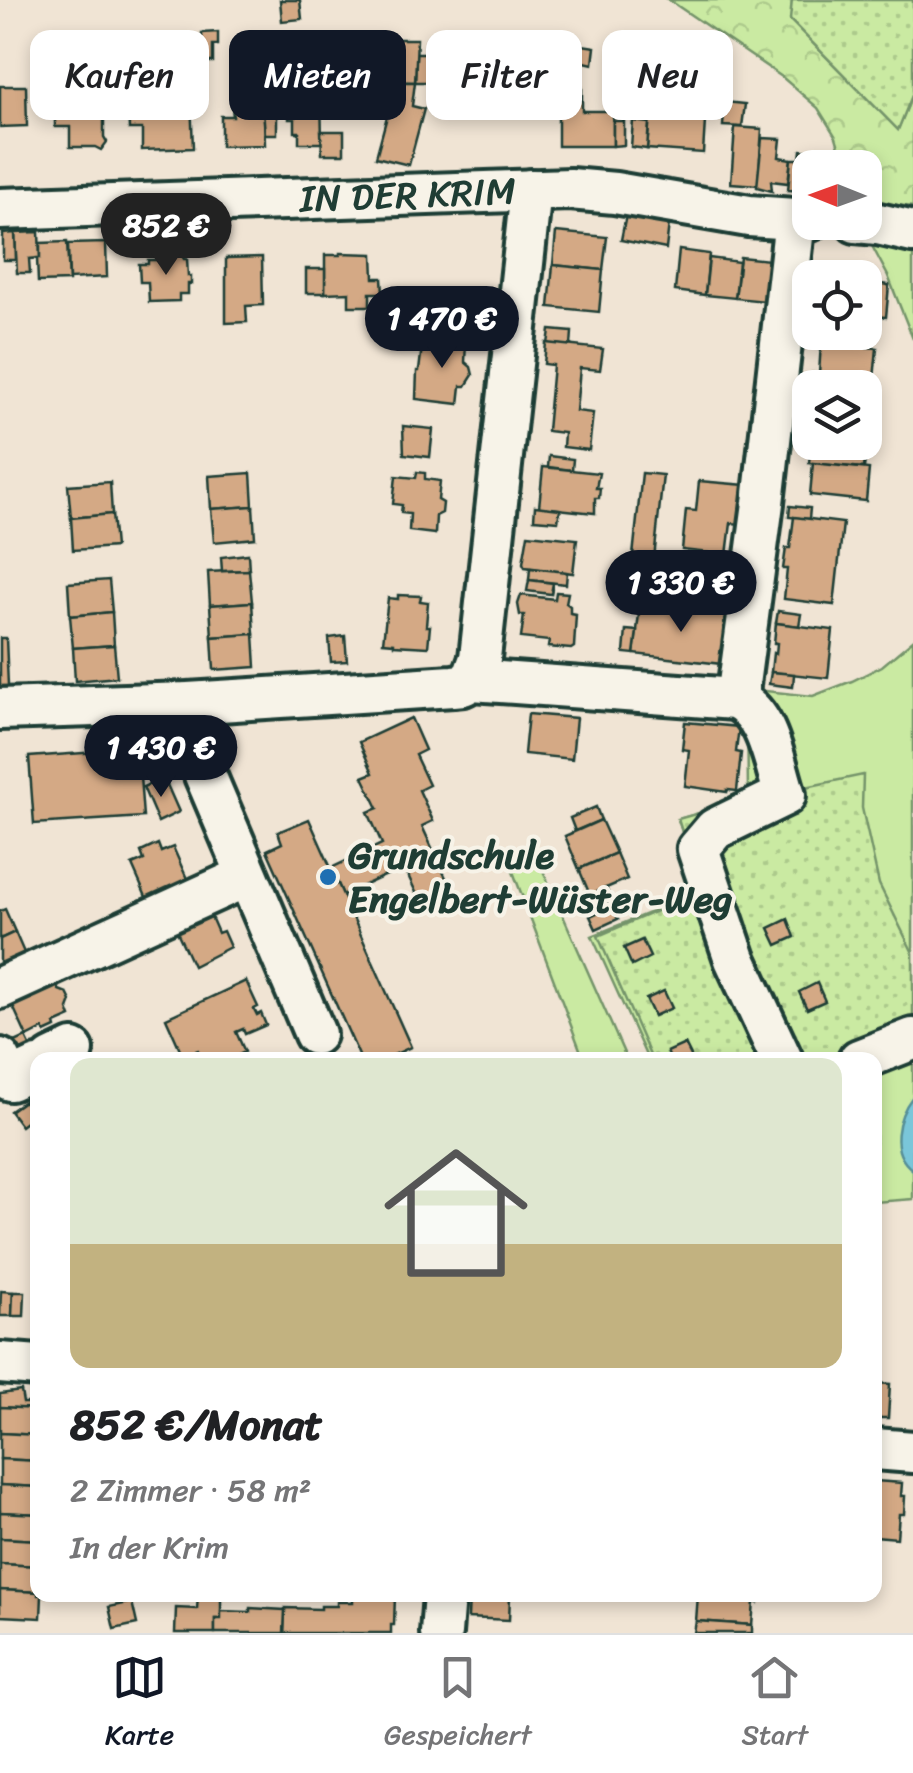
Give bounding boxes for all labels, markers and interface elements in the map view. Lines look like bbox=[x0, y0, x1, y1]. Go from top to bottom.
chip: Kaufen bbox=[30, 30, 209, 120]
chip: Mieten bbox=[229, 30, 406, 120]
chip: Filter bbox=[426, 30, 582, 120]
chip: Neu bbox=[602, 30, 733, 120]
north arrow bbox=[792, 150, 882, 240]
map controls bbox=[792, 150, 882, 460]
street label: IN DER KRIM bbox=[298, 158, 517, 232]
pin: 852 € bbox=[96, 193, 236, 278]
text: 852 € bbox=[123, 197, 209, 254]
button: locate bbox=[792, 260, 882, 350]
pin: 1 470 € bbox=[350, 286, 534, 371]
text: 1 470 € bbox=[387, 290, 497, 347]
button: layers bbox=[792, 370, 882, 460]
pin: 1 330 € bbox=[589, 550, 773, 635]
text: 1 330 € bbox=[628, 554, 734, 611]
pin: 1 430 € bbox=[69, 715, 253, 800]
text: 1 430 € bbox=[106, 719, 216, 776]
place label: Grundschule Engelbert-Wüster-Weg bbox=[348, 822, 733, 933]
marker: Grundschule Engelbert-Wüster-Weg bbox=[317, 866, 339, 888]
icon: home bbox=[366, 1123, 546, 1303]
text: 852 €/Monat bbox=[70, 1388, 323, 1462]
text: 2 Zimmer · 58 m² bbox=[70, 1462, 311, 1519]
text: In der Krim bbox=[70, 1519, 229, 1576]
tab: Karte bbox=[105, 1650, 174, 1759]
tab: Gespeichert bbox=[384, 1650, 531, 1759]
tab: Start bbox=[741, 1650, 808, 1759]

